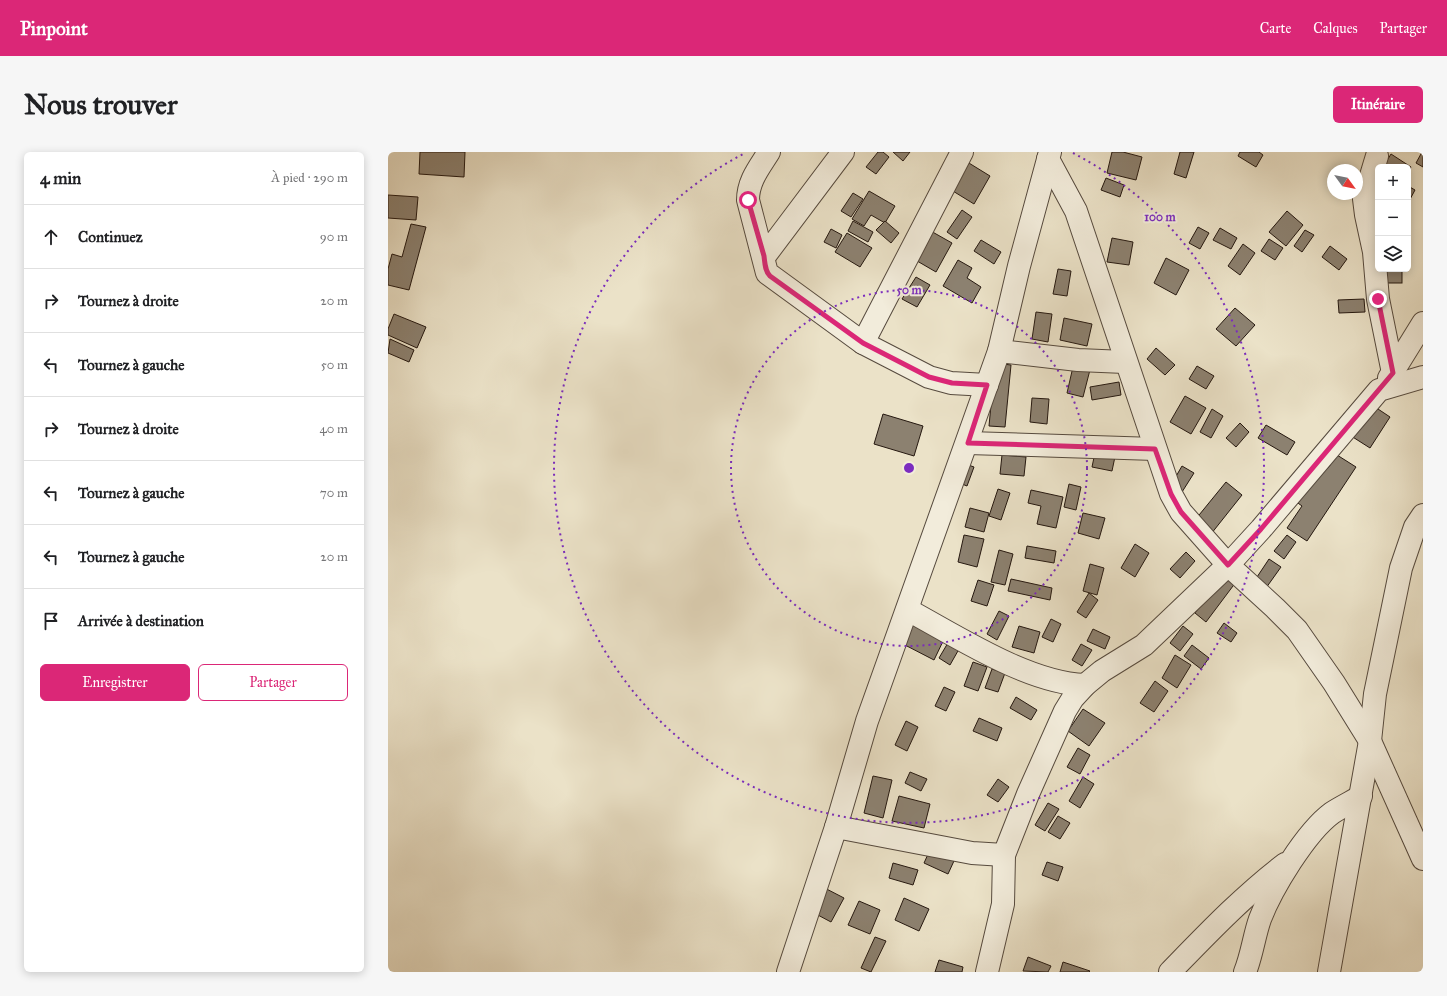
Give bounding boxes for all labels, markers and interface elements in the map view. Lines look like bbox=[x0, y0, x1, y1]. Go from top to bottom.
text: Pinpoint bbox=[20, 17, 88, 40]
text: Carte bbox=[1260, 20, 1291, 37]
text: Calques bbox=[1313, 20, 1358, 37]
text: Partager bbox=[1380, 20, 1427, 37]
button: Itinéraire bbox=[1333, 86, 1423, 123]
text: Nous trouver bbox=[24, 87, 177, 122]
north arrow bbox=[1327, 164, 1363, 200]
map controls bbox=[1375, 164, 1411, 272]
button: + bbox=[1375, 164, 1411, 200]
text: 4 min bbox=[40, 168, 81, 189]
text: À pied · 290 m bbox=[271, 170, 348, 186]
route start bbox=[739, 191, 757, 209]
button: − bbox=[1375, 200, 1411, 236]
text: 100 m bbox=[1144, 210, 1177, 224]
icon: ahead bbox=[40, 226, 62, 248]
text: Continuez bbox=[78, 228, 143, 246]
text: 90 m bbox=[320, 229, 348, 245]
button: layers bbox=[1375, 236, 1411, 272]
text: 50 m bbox=[896, 283, 923, 297]
icon: right bbox=[40, 290, 62, 312]
route end bbox=[1369, 290, 1387, 308]
text: Tournez à droite bbox=[78, 292, 179, 310]
text: 20 m bbox=[320, 293, 348, 309]
icon: left bbox=[40, 354, 62, 376]
text: Tournez à gauche bbox=[78, 356, 185, 374]
text: 50 m bbox=[321, 357, 348, 373]
icon: right bbox=[40, 418, 62, 440]
text: Tournez à droite bbox=[78, 420, 179, 438]
text: 40 m bbox=[319, 421, 348, 437]
centre of rings bbox=[902, 461, 916, 475]
icon: left bbox=[40, 482, 62, 504]
text: Tournez à gauche bbox=[78, 484, 185, 502]
text: 70 m bbox=[320, 485, 348, 501]
icon: left bbox=[40, 546, 62, 568]
text: Tournez à gauche bbox=[78, 548, 185, 566]
text: 20 m bbox=[320, 549, 348, 565]
icon: arrive bbox=[40, 610, 62, 632]
text: Arrivée à destination bbox=[78, 612, 204, 630]
button: Enregistrer bbox=[40, 664, 190, 701]
button: Partager bbox=[198, 664, 348, 701]

